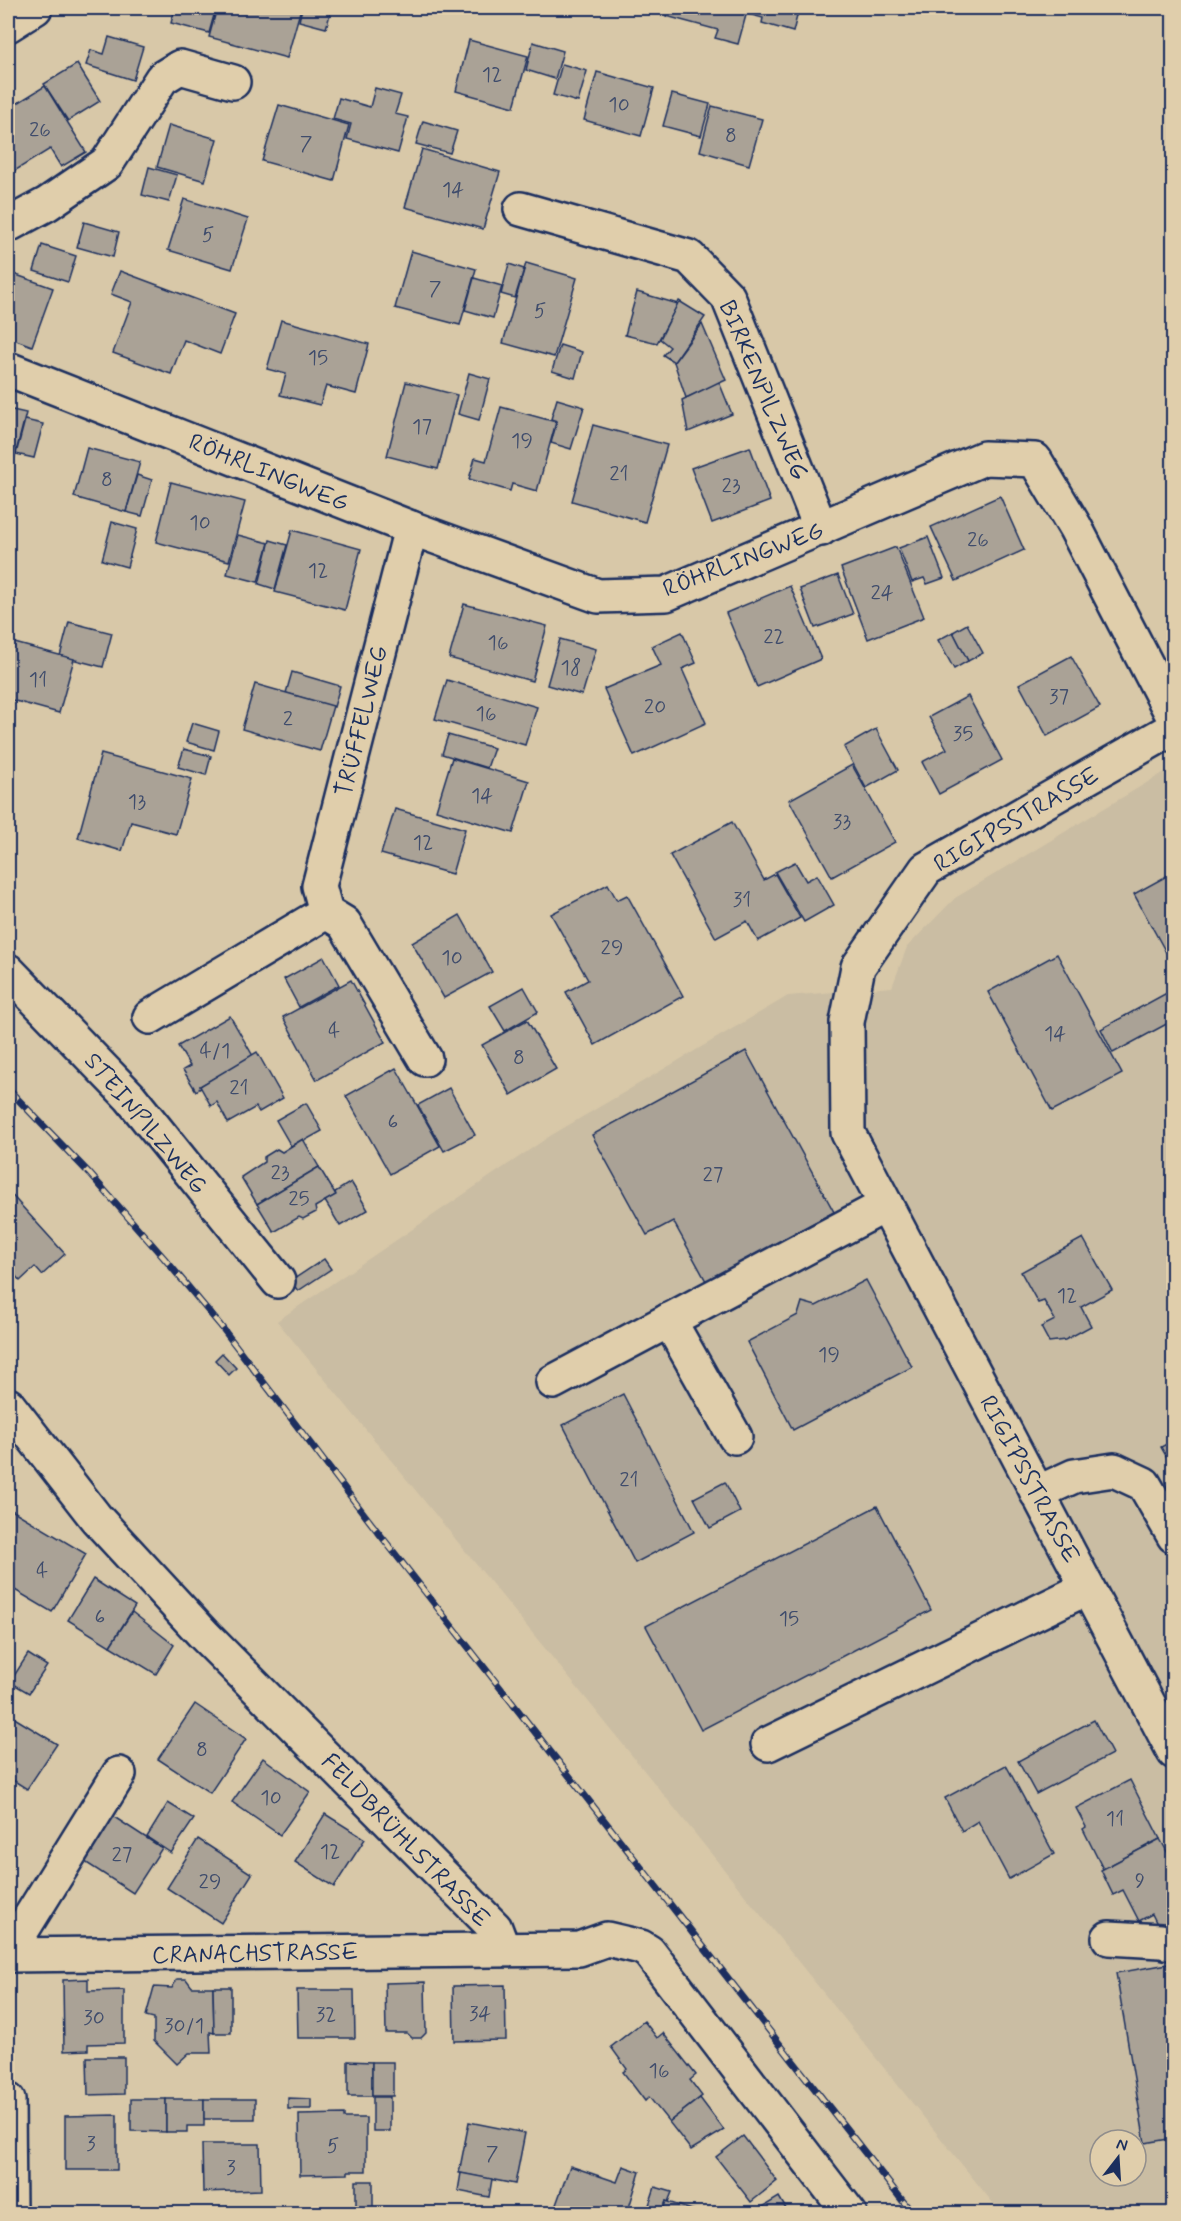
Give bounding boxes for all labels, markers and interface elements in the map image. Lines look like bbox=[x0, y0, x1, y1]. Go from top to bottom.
house number: 12 bbox=[482, 61, 502, 89]
house number: 10 bbox=[608, 91, 630, 119]
house number: 26 bbox=[29, 116, 51, 144]
house number: 8 bbox=[725, 122, 737, 150]
house number: 7 bbox=[300, 130, 313, 158]
house number: 14 bbox=[442, 176, 464, 204]
house number: 5 bbox=[202, 221, 214, 249]
house number: 7 bbox=[429, 275, 442, 303]
street label: BIRKENPILZWEG bbox=[711, 296, 814, 485]
house number: 5 bbox=[534, 297, 546, 325]
house number: 15 bbox=[308, 344, 328, 372]
house number: 17 bbox=[412, 413, 432, 441]
street label: RÖHRLINGWEG bbox=[184, 427, 353, 520]
house number: 19 bbox=[511, 427, 533, 455]
house number: 21 bbox=[609, 460, 629, 488]
house number: 8 bbox=[101, 466, 113, 494]
house number: 23 bbox=[721, 472, 741, 500]
house number: 10 bbox=[189, 509, 211, 537]
street label: RÖHRLINGWEG bbox=[659, 516, 828, 605]
house number: 26 bbox=[967, 526, 989, 554]
house number: 12 bbox=[308, 557, 328, 585]
house number: 24 bbox=[870, 579, 894, 607]
house number: 22 bbox=[763, 623, 785, 651]
house number: 16 bbox=[488, 629, 509, 657]
street label: TRÜFFELWEG bbox=[329, 643, 396, 800]
house number: 18 bbox=[561, 654, 581, 682]
house number: 11 bbox=[29, 666, 47, 694]
house number: 37 bbox=[1049, 683, 1069, 711]
house number: 20 bbox=[644, 693, 666, 721]
house number: 16 bbox=[476, 700, 497, 728]
house number: 2 bbox=[283, 705, 293, 733]
house number: 35 bbox=[953, 720, 973, 748]
street label: RIGIPSSTRASSE bbox=[928, 760, 1105, 880]
house number: 14 bbox=[471, 782, 493, 810]
house number: 13 bbox=[128, 788, 146, 816]
house number: 33 bbox=[833, 808, 851, 836]
house number: 12 bbox=[413, 829, 433, 857]
house number: 31 bbox=[733, 886, 751, 914]
house number: 29 bbox=[601, 934, 623, 962]
house number: 10 bbox=[441, 944, 463, 972]
house number: 4 bbox=[328, 1017, 340, 1045]
house number: 14 bbox=[1044, 1020, 1066, 1048]
house number: 4/1 bbox=[200, 1037, 230, 1065]
house number: 8 bbox=[513, 1044, 525, 1072]
street label: STEINPILZWEG bbox=[76, 1047, 213, 1201]
house number: 21 bbox=[229, 1074, 249, 1102]
house number: 6 bbox=[388, 1108, 398, 1136]
house number: 23 bbox=[270, 1159, 290, 1187]
house number: 27 bbox=[703, 1161, 723, 1189]
house number: 25 bbox=[288, 1185, 310, 1213]
house number: 12 bbox=[1057, 1282, 1077, 1310]
house number: 19 bbox=[818, 1341, 840, 1369]
street label: RIGIPSSTRASSE bbox=[971, 1390, 1086, 1569]
house number: 21 bbox=[619, 1466, 639, 1494]
house number: 4 bbox=[36, 1557, 48, 1585]
house number: 6 bbox=[95, 1603, 105, 1631]
house number: 15 bbox=[779, 1605, 799, 1633]
house number: 8 bbox=[196, 1736, 208, 1764]
street label: FELDBRÜHLSTRASSE bbox=[314, 1747, 496, 1935]
house number: 10 bbox=[260, 1784, 282, 1812]
house number: 11 bbox=[1106, 1805, 1124, 1833]
house number: 12 bbox=[320, 1838, 340, 1866]
house number: 27 bbox=[112, 1841, 132, 1869]
house number: 9 bbox=[1135, 1867, 1145, 1895]
house number: 29 bbox=[199, 1868, 221, 1896]
street label: CRANACHSTRASSE bbox=[152, 1937, 358, 1972]
house number: 34 bbox=[469, 2000, 491, 2028]
house number: 32 bbox=[316, 2001, 336, 2029]
house number: 30 bbox=[83, 2004, 105, 2032]
house number: 30/1 bbox=[164, 2012, 204, 2040]
house number: 16 bbox=[649, 2057, 670, 2085]
north arrow bbox=[1088, 2128, 1148, 2188]
house number: 3 bbox=[86, 2130, 96, 2158]
house number: 5 bbox=[327, 2132, 339, 2160]
text: N bbox=[1114, 2133, 1130, 2157]
house number: 7 bbox=[486, 2140, 499, 2168]
house number: 3 bbox=[226, 2154, 236, 2182]

